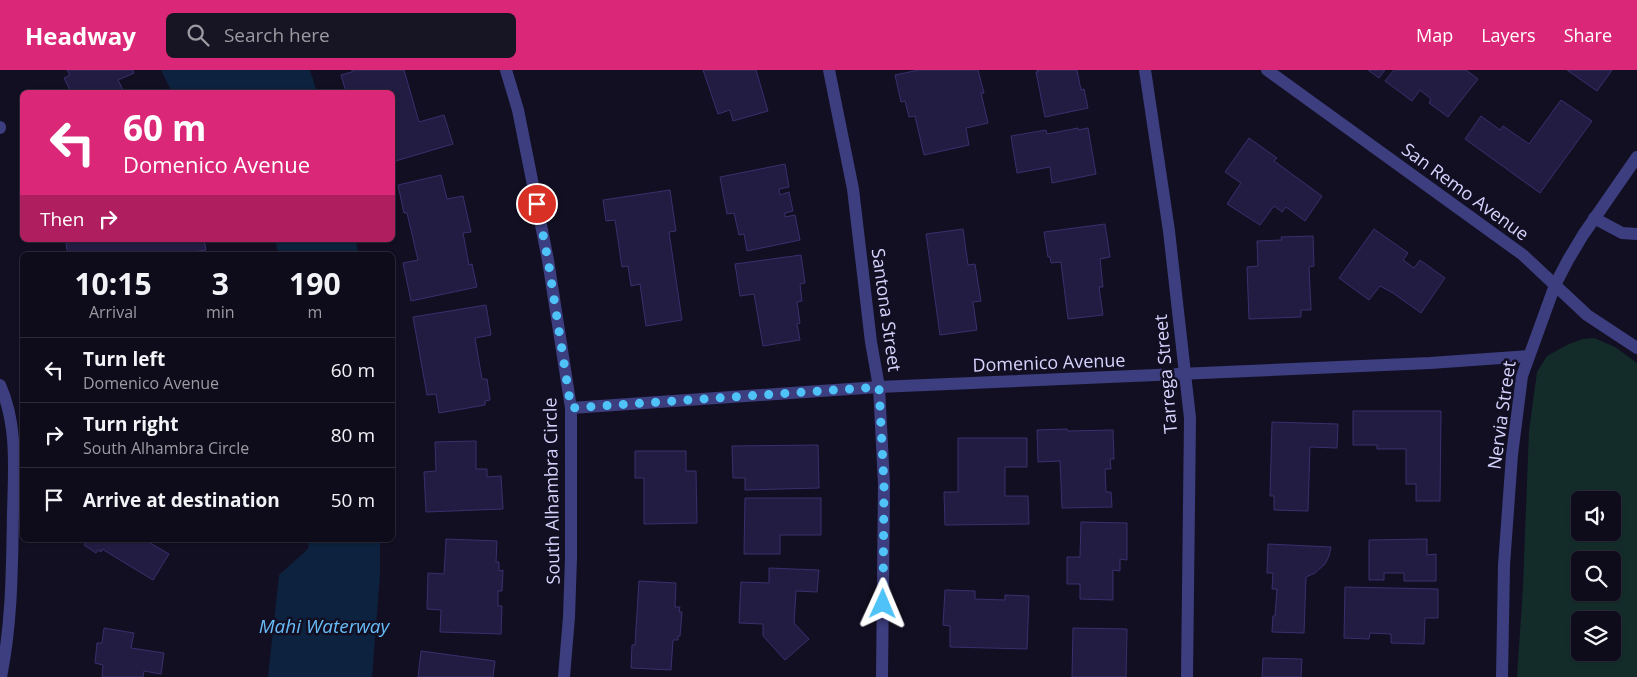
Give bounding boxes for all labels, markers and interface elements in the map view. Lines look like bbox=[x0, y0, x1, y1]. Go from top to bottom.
search box bbox=[166, 13, 516, 58]
text: Headway bbox=[25, 19, 136, 52]
icon: search bbox=[184, 21, 212, 49]
text: Search here bbox=[224, 22, 330, 48]
text: Map bbox=[1416, 23, 1453, 47]
text: Layers bbox=[1481, 23, 1536, 47]
text: Share bbox=[1564, 23, 1612, 47]
text: 60 m bbox=[123, 104, 206, 151]
icon: left bbox=[40, 110, 105, 175]
street label: San Remo Avenue bbox=[1397, 137, 1534, 245]
text: Domenico Avenue bbox=[123, 149, 310, 179]
pin bbox=[516, 183, 558, 225]
icon: arrive bbox=[523, 190, 551, 218]
icon: right bbox=[94, 205, 122, 233]
text: Then bbox=[40, 206, 84, 232]
street label: Santona Street bbox=[866, 247, 908, 373]
text: 10:15 bbox=[74, 263, 152, 304]
text: 3 bbox=[212, 263, 229, 304]
text: 190 bbox=[289, 263, 341, 304]
text: Arrival bbox=[89, 301, 137, 323]
text: min bbox=[206, 301, 235, 323]
text: m bbox=[307, 301, 322, 323]
street label: Tarrega Street bbox=[1148, 314, 1182, 435]
text: Turn left bbox=[83, 346, 165, 372]
street label: Domenico Avenue bbox=[972, 347, 1126, 377]
icon: left bbox=[40, 356, 68, 384]
text: 60 m bbox=[331, 357, 375, 383]
street label: Nervia Street bbox=[1482, 359, 1521, 471]
text: Domenico Avenue bbox=[83, 372, 219, 394]
street label: South Alhambra Circle bbox=[537, 397, 565, 585]
text: Turn right bbox=[83, 411, 178, 437]
icon: right bbox=[40, 421, 68, 449]
text: 80 m bbox=[331, 422, 375, 448]
text: South Alhambra Circle bbox=[83, 437, 249, 459]
icon: arrive bbox=[40, 486, 68, 514]
text: Arrive at destination bbox=[83, 487, 280, 513]
text: 50 m bbox=[331, 487, 375, 513]
map controls bbox=[1571, 491, 1621, 661]
button: sound bbox=[1571, 491, 1621, 541]
button: search bbox=[1571, 551, 1621, 601]
position arrow bbox=[856, 577, 908, 629]
button: layers bbox=[1571, 611, 1621, 661]
water label: Mahi Waterway bbox=[259, 613, 391, 639]

